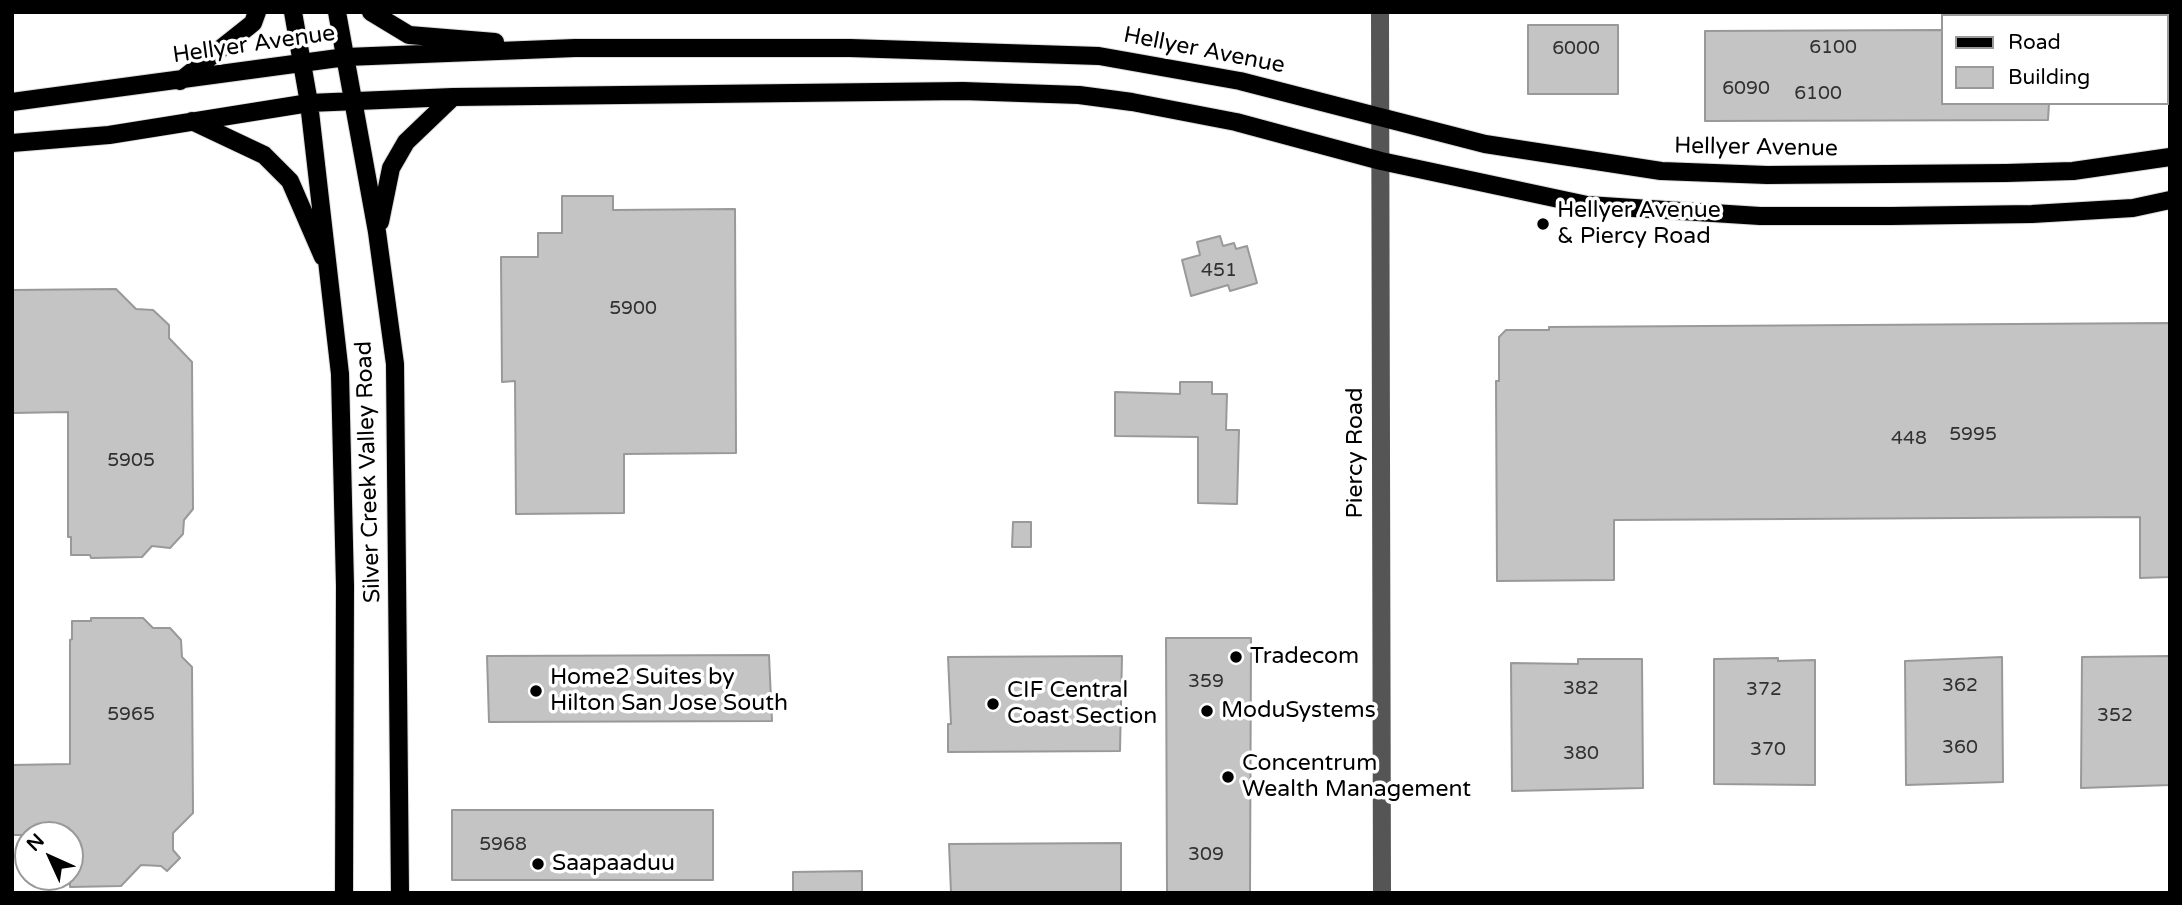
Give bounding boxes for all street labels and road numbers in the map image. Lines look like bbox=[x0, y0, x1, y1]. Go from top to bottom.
street label: Hellyer Avenue bbox=[171, 20, 337, 70]
street label: Hellyer Avenue bbox=[1121, 22, 1287, 80]
street label: Hellyer Avenue bbox=[1674, 133, 1838, 163]
street label: Silver Creek Valley Road bbox=[351, 340, 387, 604]
street label: Piercy Road bbox=[1342, 388, 1370, 518]

